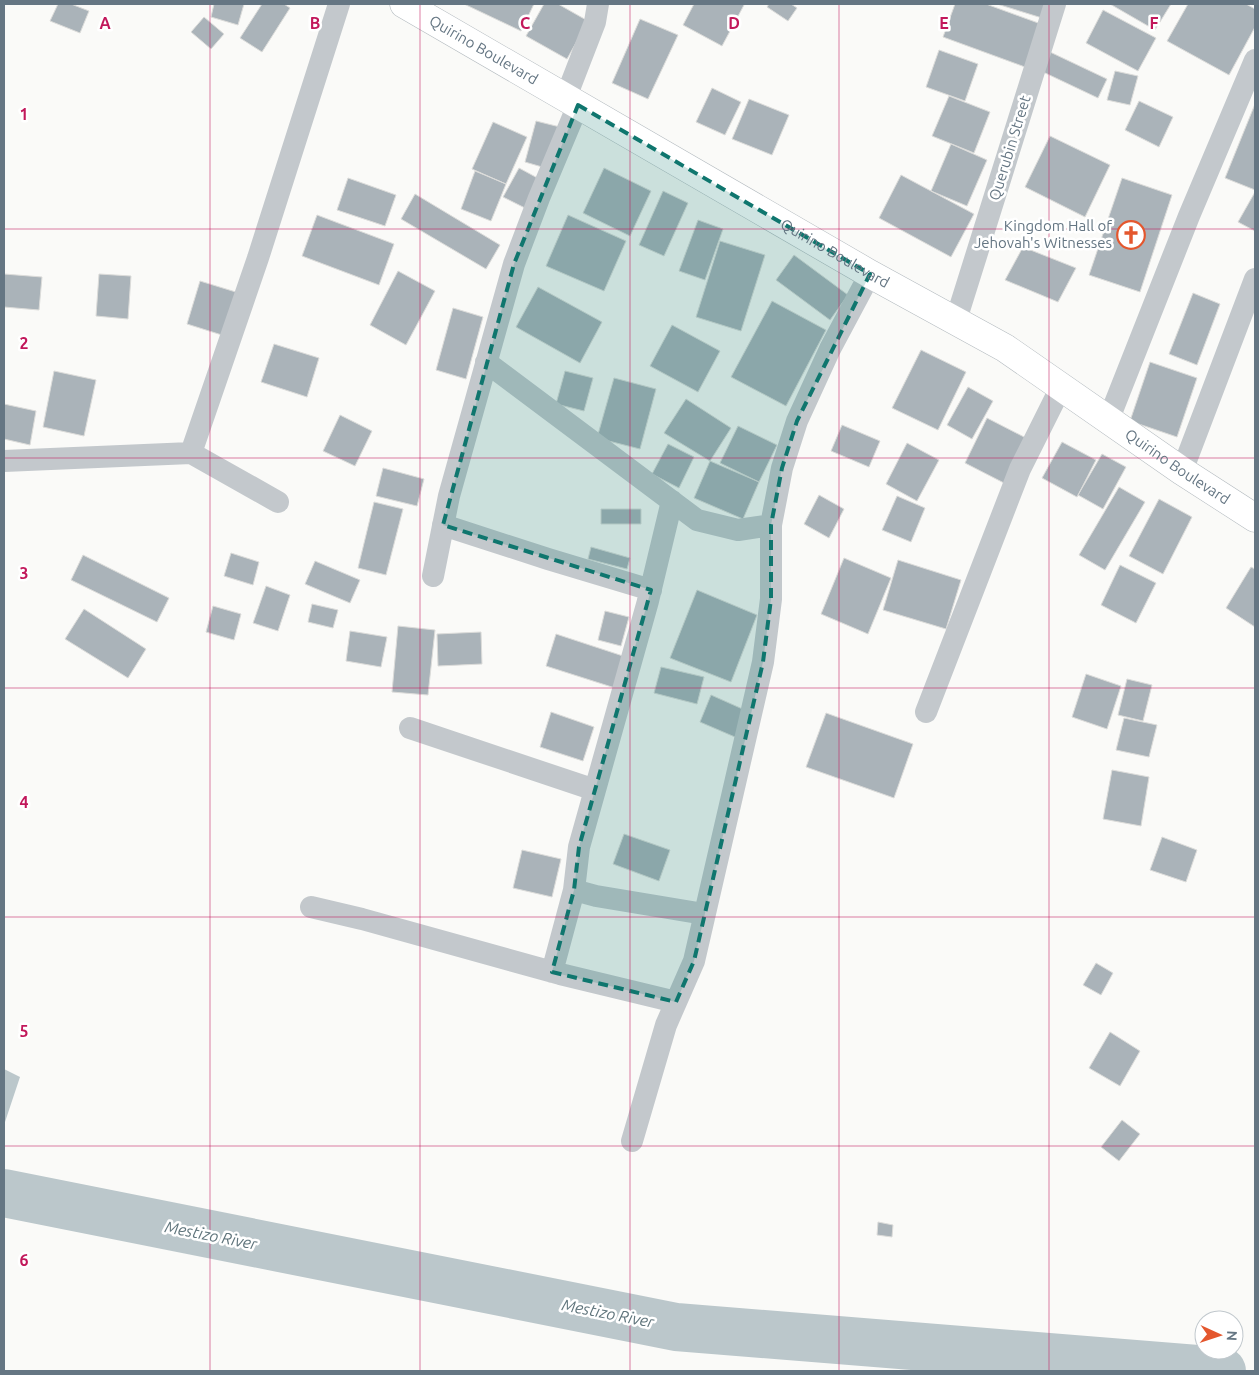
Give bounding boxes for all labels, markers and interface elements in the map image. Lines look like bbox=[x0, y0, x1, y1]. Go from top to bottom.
street label: Quirino Boulevard bbox=[427, 12, 541, 88]
text: A bbox=[99, 14, 111, 32]
text: B bbox=[310, 14, 320, 32]
text: C bbox=[520, 14, 530, 32]
text: D bbox=[728, 14, 740, 32]
text: E bbox=[939, 14, 949, 32]
text: F bbox=[1150, 14, 1159, 32]
street label: Querubin Street bbox=[985, 93, 1034, 202]
text: 1 bbox=[19, 105, 29, 123]
street label: Quirino Boulevard bbox=[778, 215, 893, 291]
place label: Kingdom Hall of Jehovah's Witnesses bbox=[974, 217, 1112, 251]
church icon: Kingdom Hall of Jehovah's Witnesses bbox=[1116, 220, 1146, 250]
text: 2 bbox=[19, 334, 29, 352]
street label: Quirino Boulevard bbox=[1122, 425, 1233, 508]
text: 3 bbox=[19, 564, 29, 582]
text: 4 bbox=[19, 793, 29, 811]
text: 5 bbox=[19, 1022, 29, 1040]
water label: Mestizo River bbox=[163, 1217, 260, 1253]
text: 6 bbox=[19, 1251, 29, 1269]
water label: Mestizo River bbox=[560, 1295, 657, 1331]
north arrow bbox=[1194, 1310, 1244, 1360]
text: N bbox=[1224, 1330, 1240, 1341]

